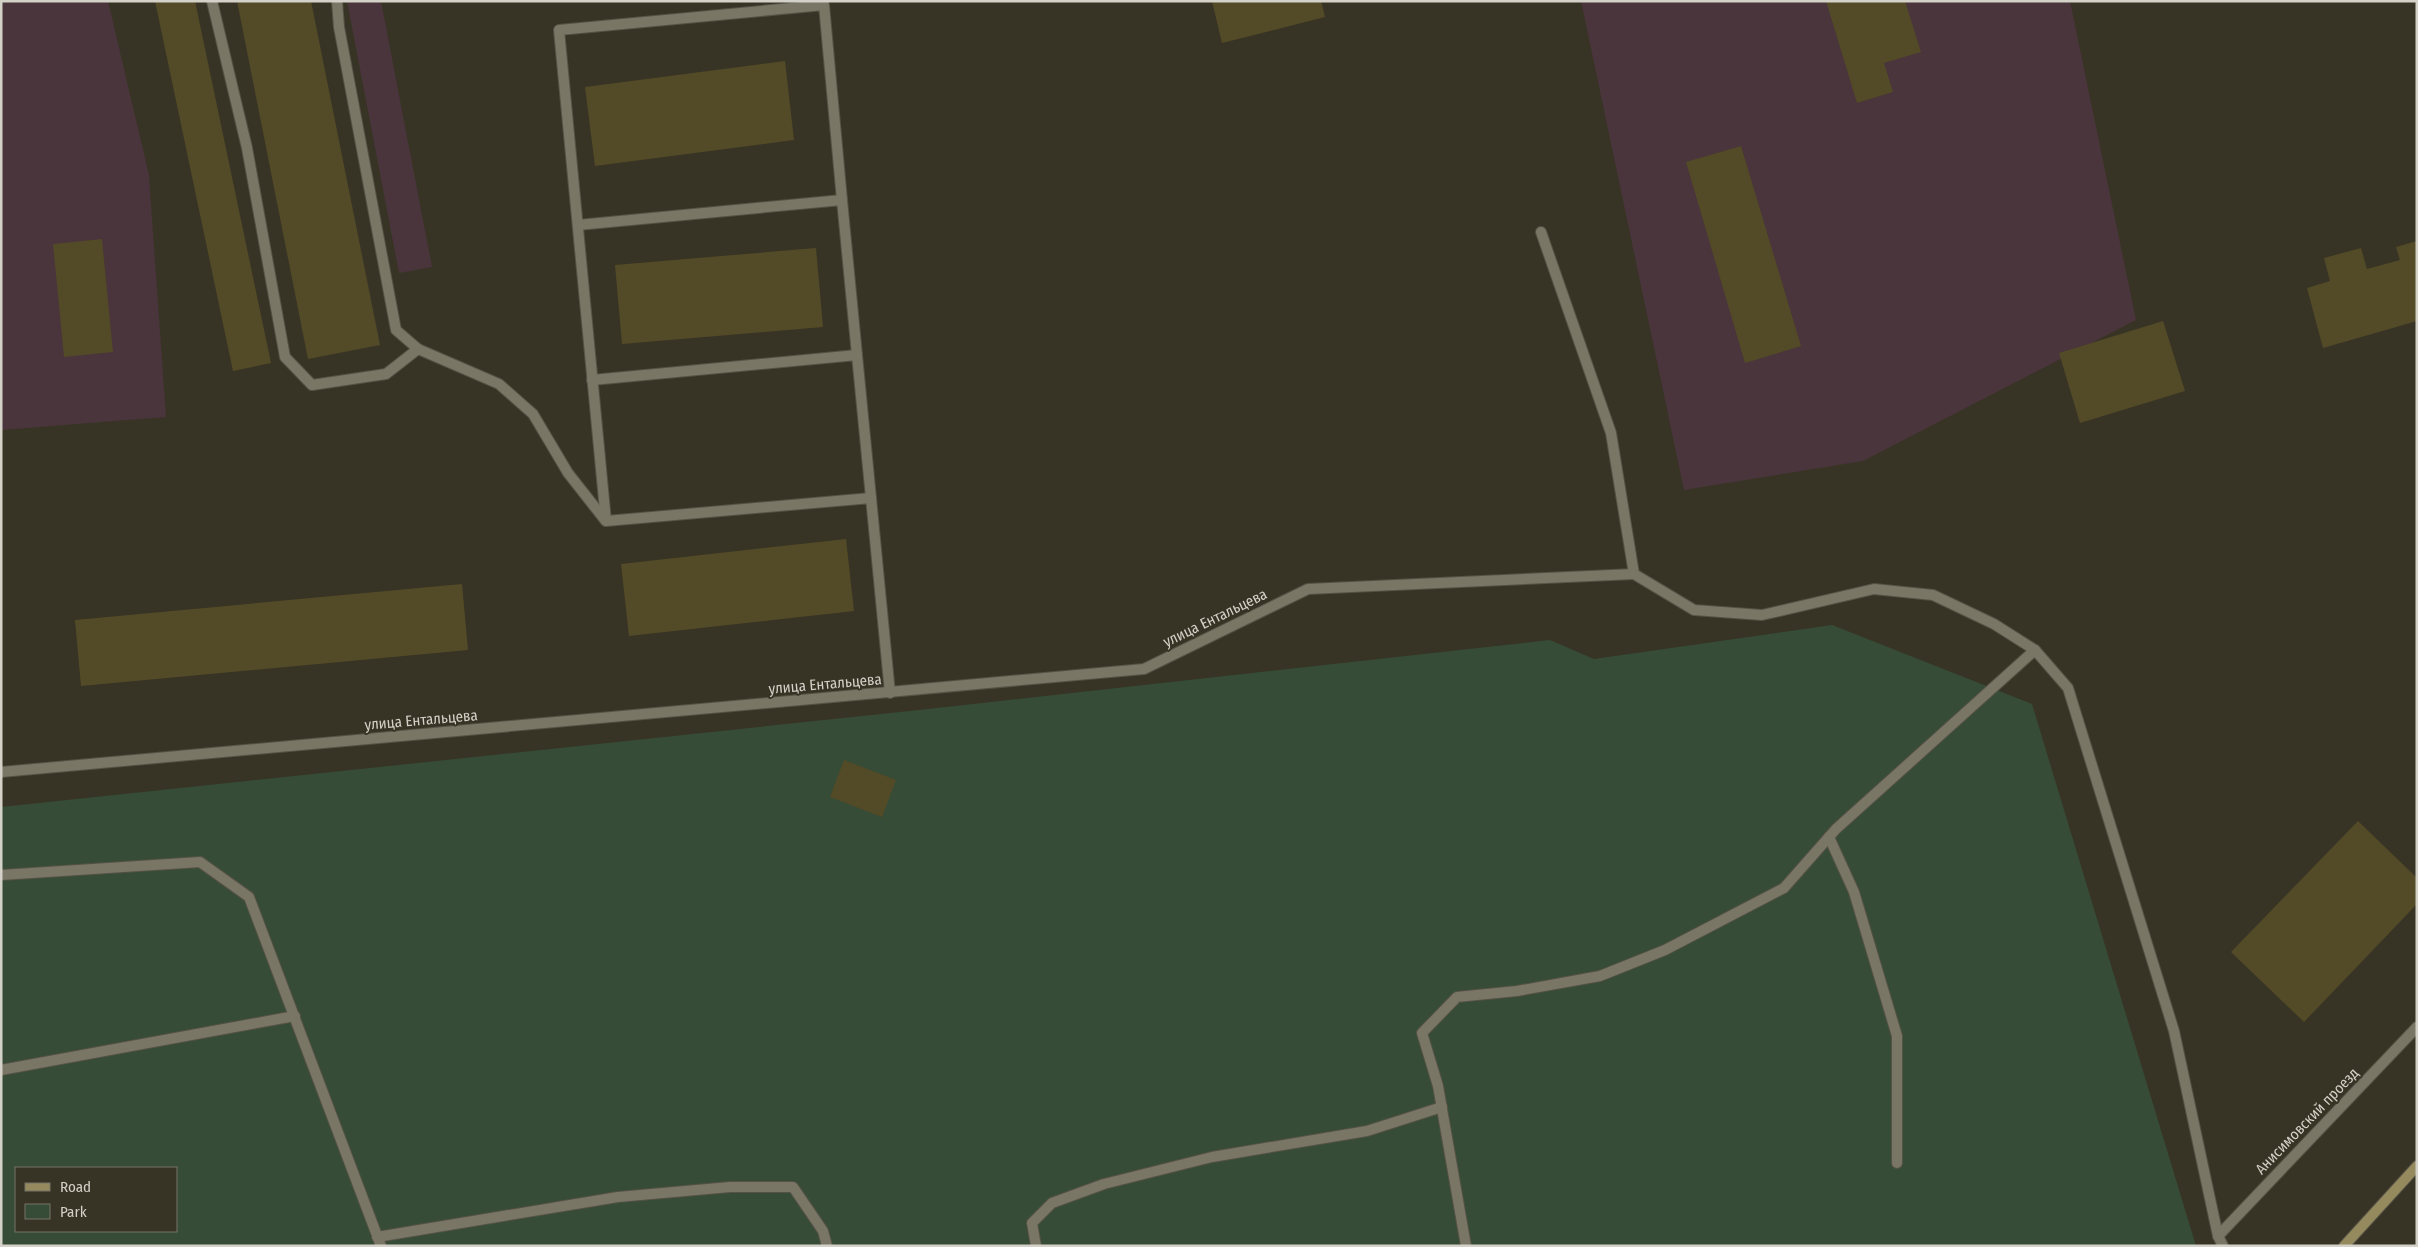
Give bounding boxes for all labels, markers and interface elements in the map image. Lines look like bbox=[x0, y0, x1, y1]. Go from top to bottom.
street label: улица Ентальцева bbox=[1160, 585, 1270, 651]
street label: улица Ентальцева bbox=[768, 670, 882, 698]
street label: улица Ентальцева bbox=[364, 706, 478, 734]
street label: Анисимовский проезд bbox=[2252, 1064, 2362, 1178]
legend bbox=[15, 1167, 178, 1232]
text: Road bbox=[60, 1178, 91, 1196]
text: Park bbox=[60, 1203, 87, 1221]

